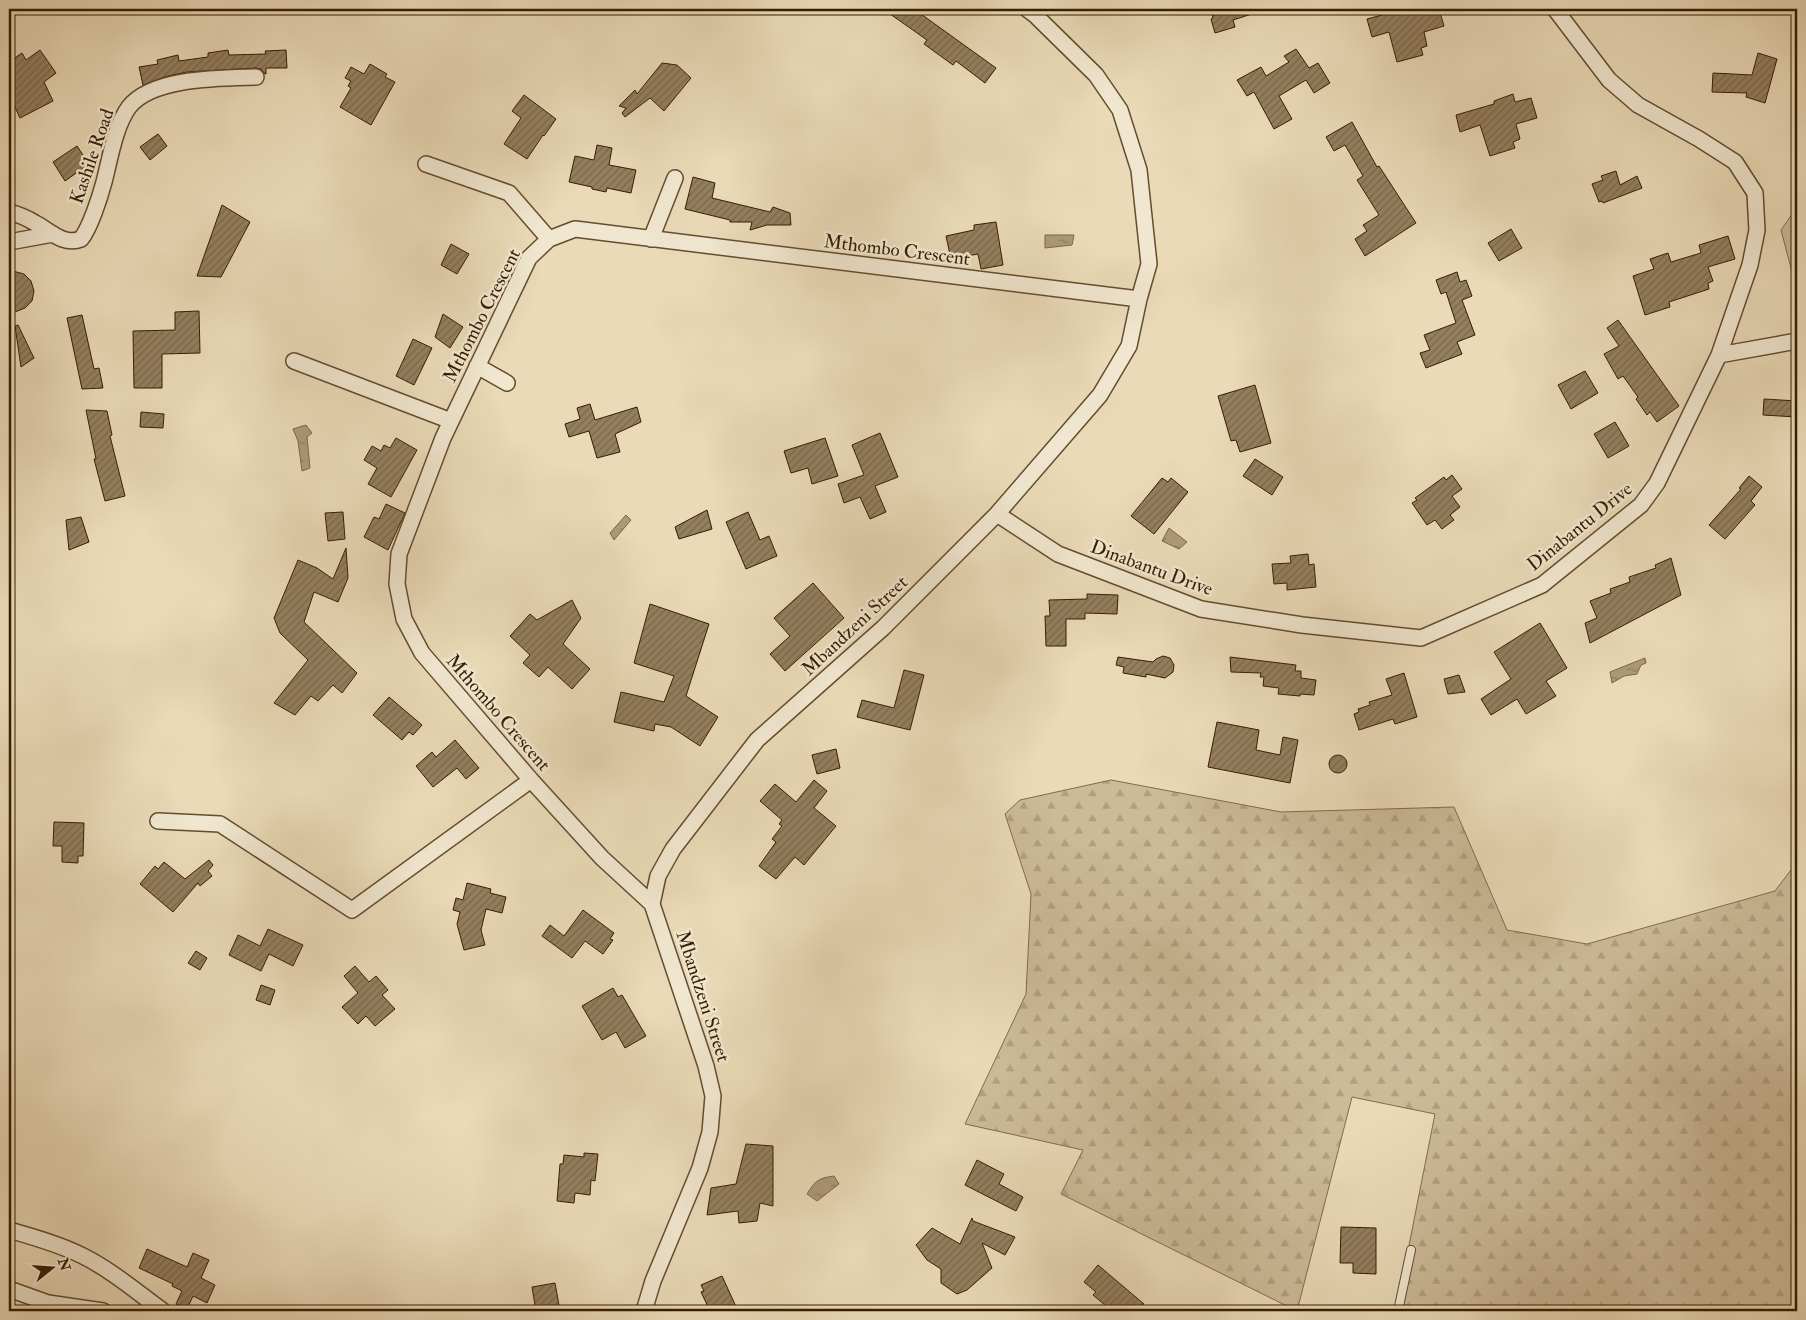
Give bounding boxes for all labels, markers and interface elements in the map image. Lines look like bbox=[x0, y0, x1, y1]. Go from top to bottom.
street label: Kashile Road bbox=[64, 105, 120, 207]
street label: Mthombo Crescent bbox=[822, 229, 971, 271]
street label: Mthombo Crescent bbox=[438, 244, 526, 386]
street label: Dinabantu Drive bbox=[1522, 477, 1637, 577]
street label: Dinabantu Drive bbox=[1087, 535, 1216, 601]
street label: Mbandzeni Street bbox=[797, 570, 913, 681]
street label: Mthombo Crescent bbox=[441, 649, 556, 776]
street label: Mbandzeni Street bbox=[671, 928, 736, 1065]
north arrow bbox=[28, 1242, 78, 1292]
text: N bbox=[54, 1255, 74, 1273]

